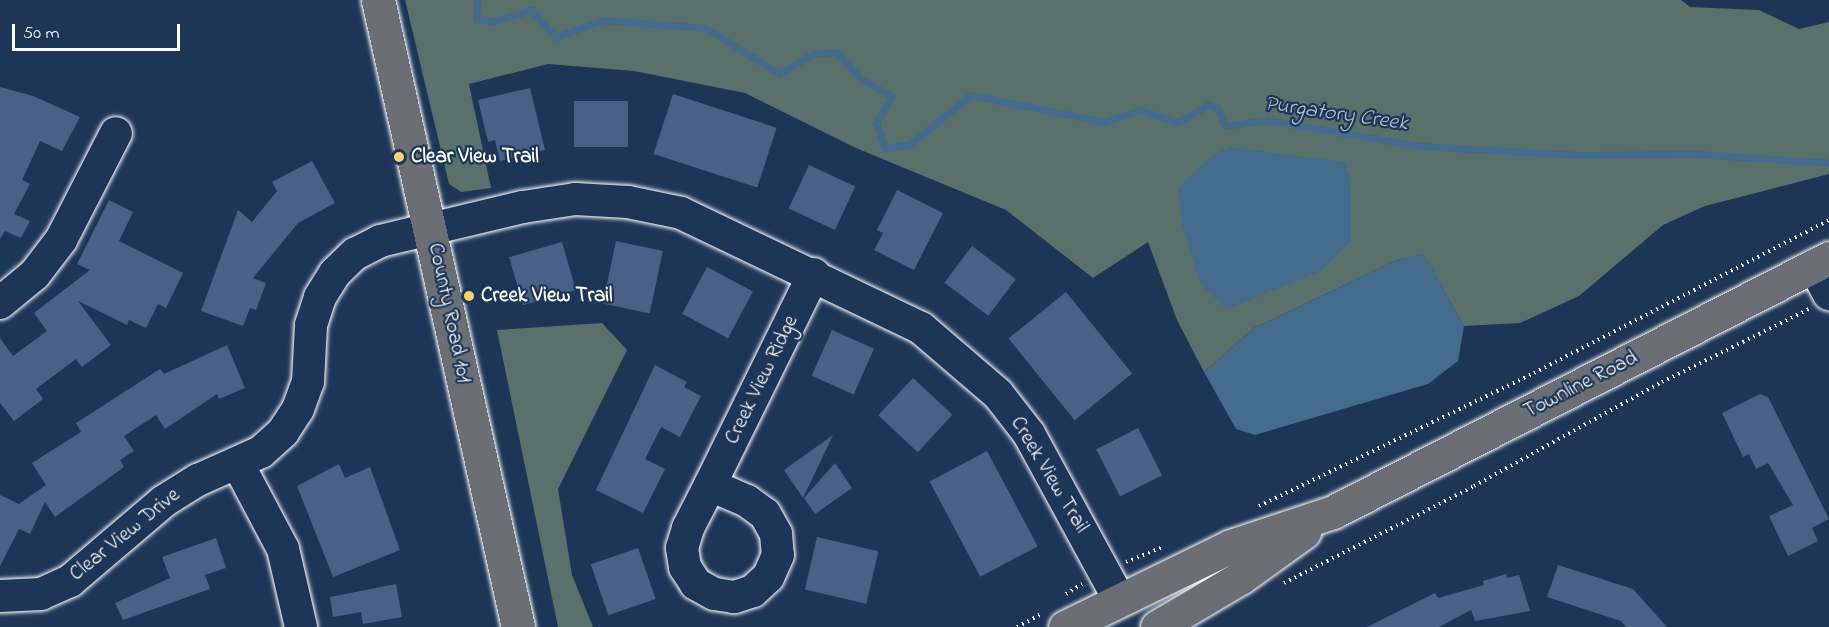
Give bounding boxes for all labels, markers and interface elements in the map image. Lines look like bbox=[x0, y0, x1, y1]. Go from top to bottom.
scale bar bbox=[15, 12, 183, 50]
text: 50 m bbox=[23, 21, 60, 47]
water label: Purgatory Creek bbox=[1263, 92, 1409, 138]
place label: Clear View Trail bbox=[411, 144, 539, 170]
marker: Clear View Trail bbox=[392, 150, 406, 164]
street label: County Road 101 bbox=[422, 241, 476, 385]
place label: Creek View Trail bbox=[481, 283, 613, 309]
marker: Creek View Trail bbox=[462, 289, 476, 303]
street label: Creek View Ridge bbox=[720, 311, 804, 449]
street label: Townline Road bbox=[1520, 346, 1642, 424]
street label: Creek View Trail bbox=[1004, 412, 1094, 538]
street label: Clear View Drive bbox=[65, 483, 185, 587]

